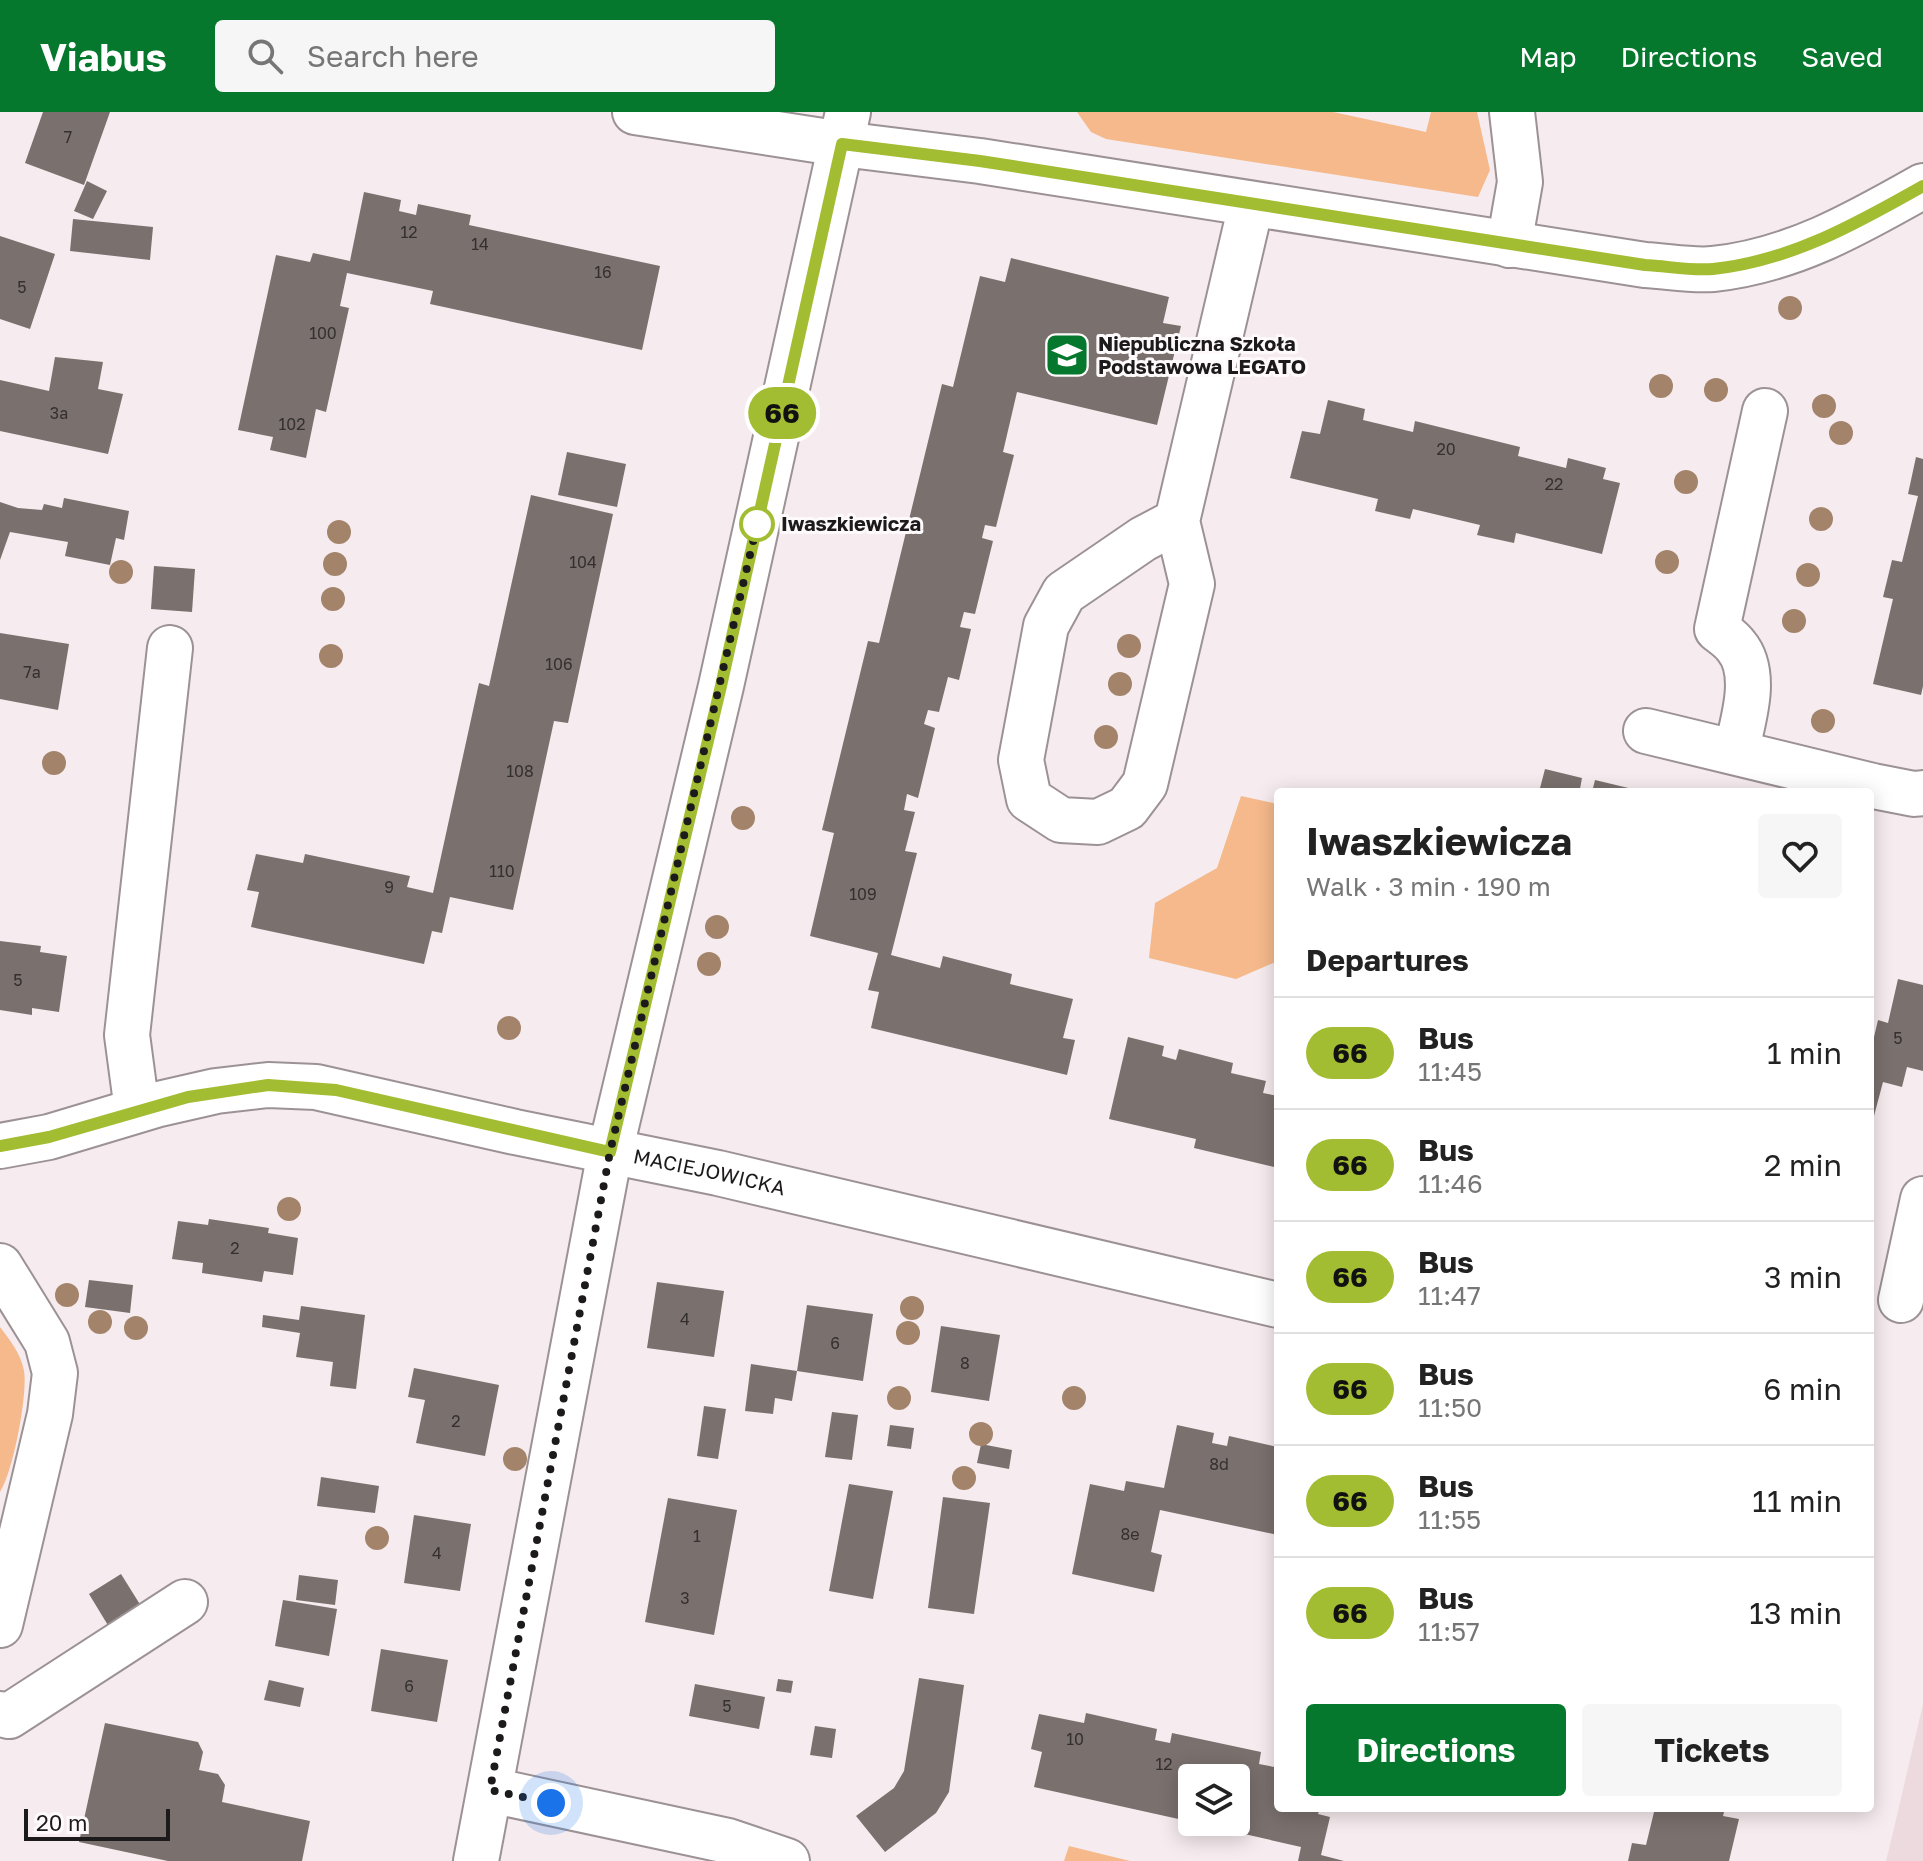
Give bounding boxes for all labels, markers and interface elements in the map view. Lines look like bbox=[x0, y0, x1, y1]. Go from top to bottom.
search box bbox=[215, 20, 775, 92]
text: Viabus bbox=[40, 34, 167, 79]
icon: search bbox=[243, 34, 287, 78]
text: Search here bbox=[307, 38, 479, 74]
text: Map bbox=[1519, 40, 1576, 73]
text: Directions bbox=[1620, 40, 1757, 73]
text: Saved bbox=[1801, 40, 1883, 73]
house number: 7 bbox=[64, 127, 72, 147]
house number: 12 bbox=[400, 222, 418, 242]
house number: 14 bbox=[471, 234, 489, 254]
house number: 16 bbox=[594, 262, 612, 282]
house number: 5 bbox=[17, 277, 27, 297]
house number: 100 bbox=[309, 323, 337, 343]
school or university icon: Niepubliczna Szkoła Podstawowa LEGATO bbox=[1043, 331, 1091, 379]
place label: Niepubliczna Szkoła Podstawowa LEGATO bbox=[1098, 331, 1306, 378]
line badge: 66 bbox=[746, 387, 818, 439]
text: 66 bbox=[764, 396, 800, 429]
house number: 3a bbox=[50, 403, 68, 423]
house number: 102 bbox=[279, 414, 305, 434]
house number: 20 bbox=[1436, 439, 1456, 459]
house number: 22 bbox=[1545, 474, 1563, 494]
marker: Iwaszkiewicza bbox=[740, 507, 774, 541]
place label: Iwaszkiewicza bbox=[781, 511, 921, 535]
house number: 104 bbox=[569, 552, 597, 572]
house number: 106 bbox=[545, 654, 573, 674]
house number: 7a bbox=[23, 662, 41, 682]
house number: 108 bbox=[506, 761, 534, 781]
button: heart bbox=[1758, 814, 1842, 898]
text: Iwaszkiewicza bbox=[1306, 818, 1572, 863]
house number: 110 bbox=[489, 861, 515, 881]
text: Walk · 3 min · 190 m bbox=[1306, 871, 1551, 902]
house number: 9 bbox=[384, 877, 394, 897]
house number: 109 bbox=[849, 884, 877, 904]
text: Departures bbox=[1306, 942, 1469, 978]
house number: 5 bbox=[13, 970, 23, 990]
text: Bus bbox=[1418, 1020, 1474, 1056]
house number: 5 bbox=[1893, 1028, 1903, 1048]
text: 1 min bbox=[1767, 1035, 1842, 1071]
text: 66 bbox=[1332, 1036, 1368, 1069]
text: 11:45 bbox=[1418, 1056, 1482, 1087]
text: Bus bbox=[1418, 1132, 1474, 1168]
street label: MACIEJOWICKA bbox=[632, 1143, 788, 1199]
text: 2 min bbox=[1764, 1147, 1842, 1183]
text: 66 bbox=[1332, 1148, 1368, 1181]
text: 11:46 bbox=[1418, 1168, 1483, 1199]
house number: 2 bbox=[230, 1238, 240, 1258]
text: Bus bbox=[1418, 1244, 1474, 1280]
text: 3 min bbox=[1764, 1259, 1842, 1295]
text: 66 bbox=[1332, 1260, 1368, 1293]
text: 11:47 bbox=[1418, 1280, 1481, 1311]
house number: 4 bbox=[680, 1309, 690, 1329]
house number: 6 bbox=[830, 1333, 840, 1353]
house number: 8 bbox=[960, 1353, 970, 1373]
text: Bus bbox=[1418, 1356, 1474, 1392]
text: 6 min bbox=[1763, 1371, 1842, 1407]
text: 66 bbox=[1332, 1372, 1368, 1405]
text: 11:50 bbox=[1418, 1392, 1482, 1423]
house number: 2 bbox=[451, 1411, 461, 1431]
house number: 8d bbox=[1209, 1454, 1229, 1474]
text: Bus bbox=[1418, 1468, 1474, 1504]
text: 11 min bbox=[1752, 1483, 1842, 1519]
text: 66 bbox=[1332, 1484, 1368, 1517]
text: 11:55 bbox=[1418, 1504, 1481, 1535]
house number: 8e bbox=[1120, 1524, 1140, 1544]
house number: 1 bbox=[693, 1526, 701, 1546]
house number: 4 bbox=[432, 1543, 442, 1563]
text: Bus bbox=[1418, 1580, 1474, 1616]
house number: 3 bbox=[680, 1588, 690, 1608]
text: 13 min bbox=[1749, 1595, 1842, 1631]
text: 66 bbox=[1332, 1596, 1368, 1629]
text: 11:57 bbox=[1418, 1616, 1480, 1647]
house number: 6 bbox=[404, 1676, 414, 1696]
house number: 5 bbox=[722, 1696, 732, 1716]
button: Directions bbox=[1306, 1704, 1566, 1796]
button: Tickets bbox=[1582, 1704, 1842, 1796]
house number: 10 bbox=[1066, 1729, 1084, 1749]
house number: 12 bbox=[1155, 1754, 1173, 1774]
map controls bbox=[1178, 1764, 1250, 1836]
button: layers bbox=[1178, 1764, 1250, 1836]
your location bbox=[531, 1783, 571, 1823]
scale bar bbox=[24, 1805, 170, 1841]
text: 20 m bbox=[36, 1809, 87, 1836]

